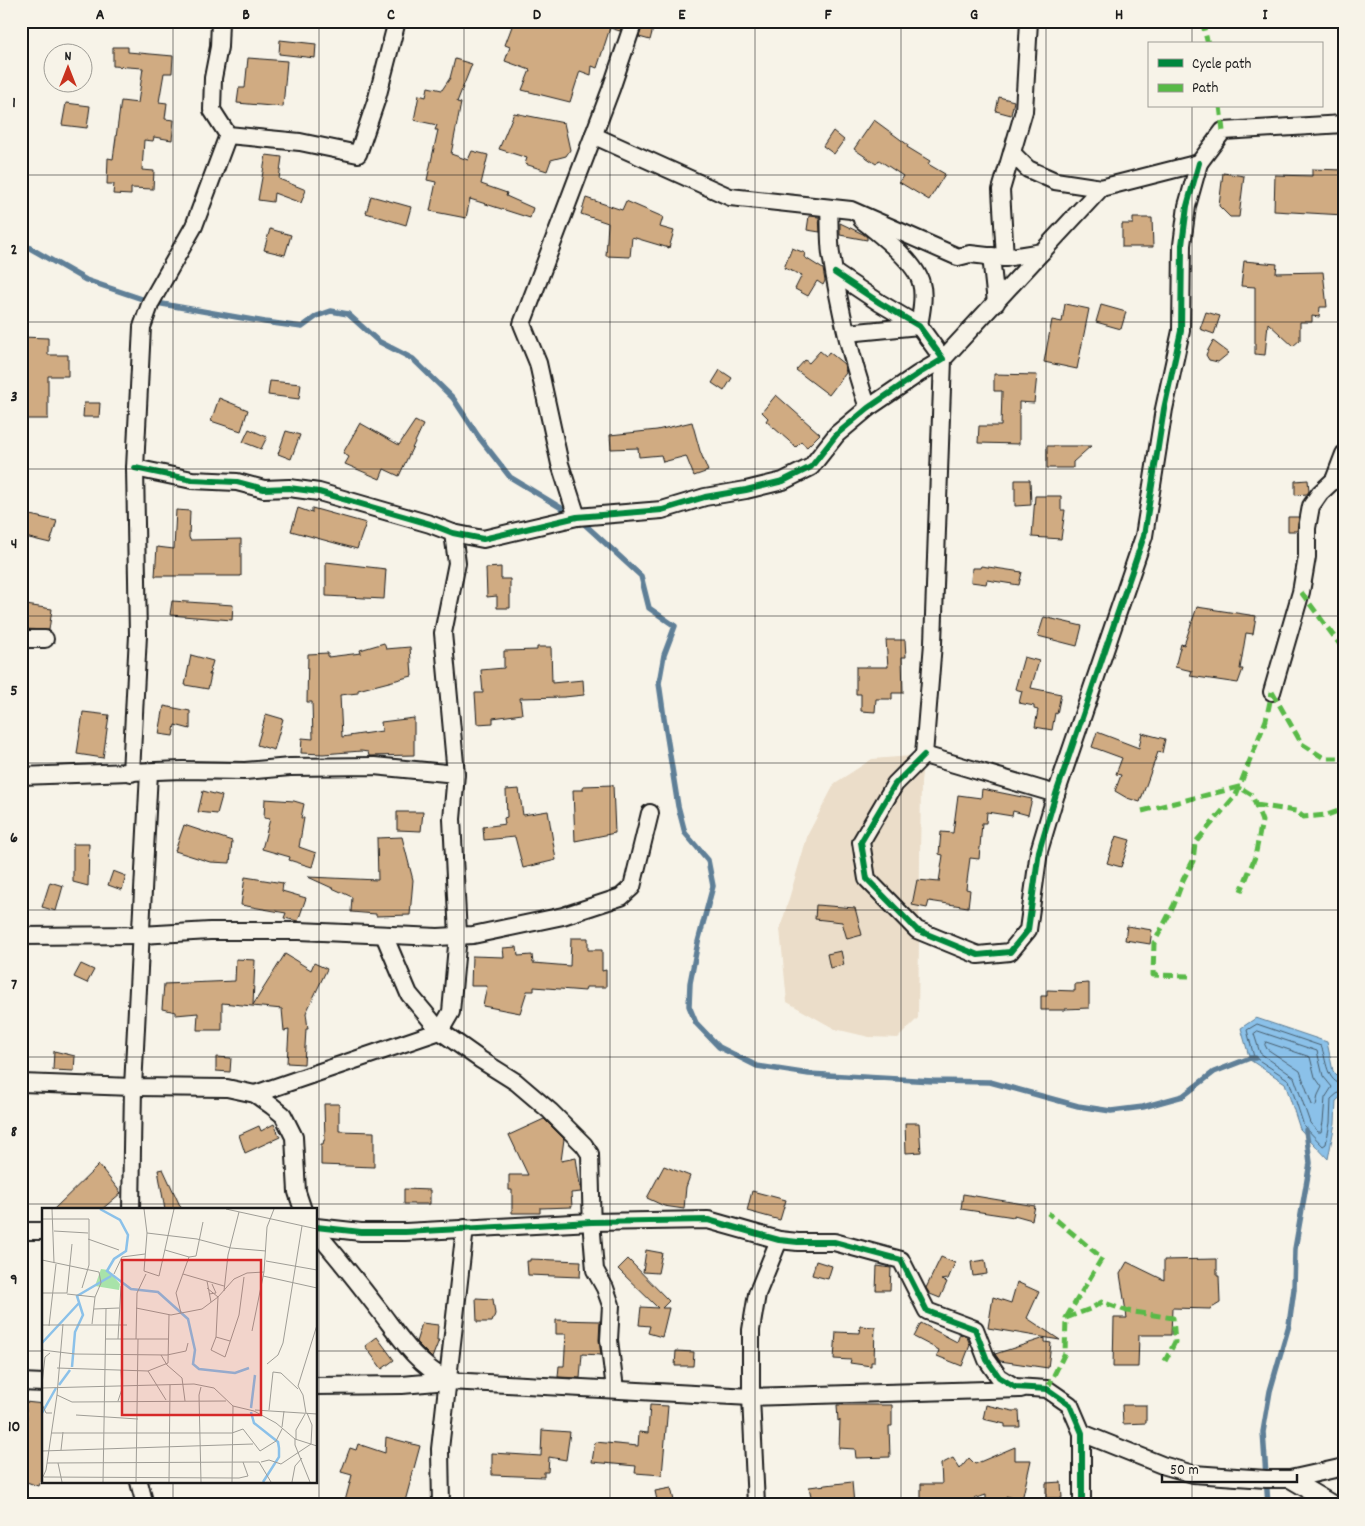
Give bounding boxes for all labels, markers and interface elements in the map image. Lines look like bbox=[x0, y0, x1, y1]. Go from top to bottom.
text: A bbox=[96, 4, 105, 27]
text: B bbox=[242, 4, 250, 27]
text: C bbox=[387, 4, 395, 27]
text: D bbox=[533, 4, 542, 27]
text: E bbox=[678, 4, 686, 27]
text: F bbox=[824, 4, 832, 27]
text: G bbox=[970, 4, 978, 27]
text: H bbox=[1115, 4, 1123, 27]
text: I bbox=[1263, 4, 1269, 27]
north arrow bbox=[42, 42, 92, 92]
legend bbox=[1148, 42, 1322, 108]
text: N bbox=[65, 47, 72, 67]
text: Cycle path bbox=[1192, 54, 1252, 76]
text: Path bbox=[1192, 78, 1218, 100]
text: 1 bbox=[12, 92, 16, 115]
text: 2 bbox=[11, 239, 18, 262]
text: 3 bbox=[10, 386, 18, 409]
text: 4 bbox=[11, 533, 17, 556]
text: 5 bbox=[10, 680, 18, 703]
text: 6 bbox=[10, 827, 18, 850]
text: 7 bbox=[11, 974, 17, 997]
text: 8 bbox=[11, 1121, 18, 1144]
inset map bbox=[42, 1208, 318, 1484]
text: 9 bbox=[10, 1269, 18, 1292]
text: 10 bbox=[8, 1416, 20, 1439]
scale bar bbox=[1162, 1451, 1298, 1483]
text: 50 m bbox=[1170, 1460, 1199, 1482]

